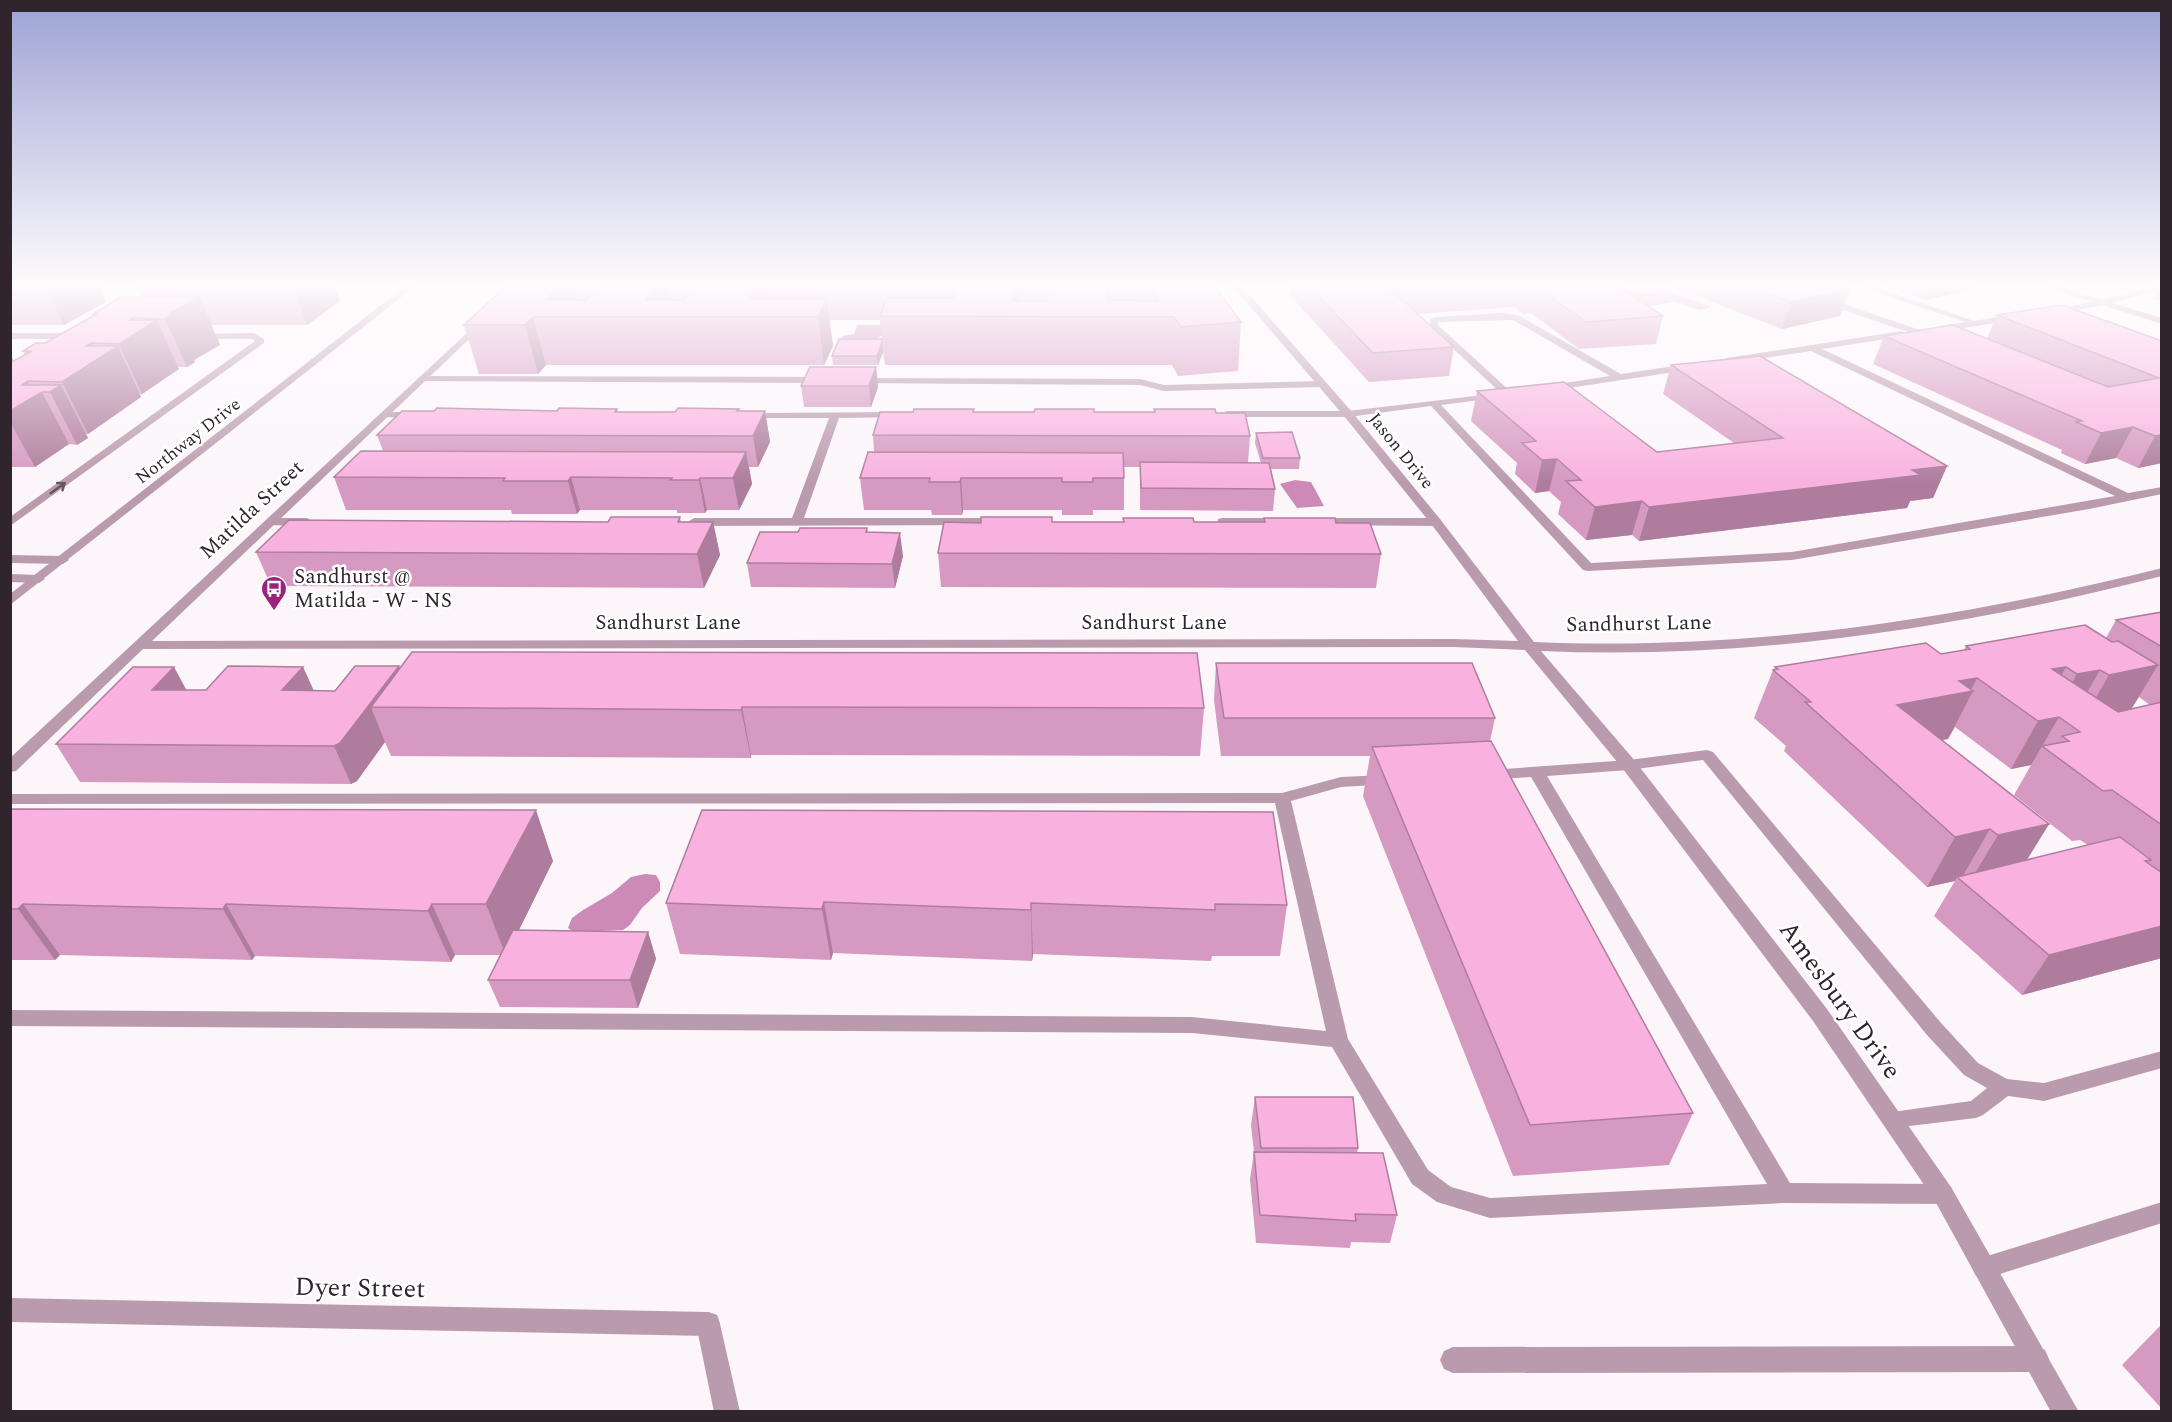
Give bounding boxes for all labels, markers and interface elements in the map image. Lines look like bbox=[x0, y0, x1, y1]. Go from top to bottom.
street label: Northway Drive bbox=[129, 391, 247, 491]
street label: Jason Drive bbox=[1362, 407, 1440, 495]
street label: Matilda Street bbox=[192, 453, 312, 567]
one-way arrow bbox=[49, 482, 65, 495]
place label: Sandhurst @ Matilda - W - NS bbox=[294, 561, 452, 617]
bus stop icon: Sandhurst @ Matilda - W - NS bbox=[259, 574, 289, 612]
street label: Sandhurst Lane bbox=[595, 607, 741, 639]
street label: Sandhurst Lane bbox=[1081, 607, 1227, 639]
street label: Sandhurst Lane bbox=[1566, 607, 1712, 641]
street label: Amesbury Drive bbox=[1769, 912, 1911, 1088]
street label: Dyer Street bbox=[294, 1267, 426, 1309]

